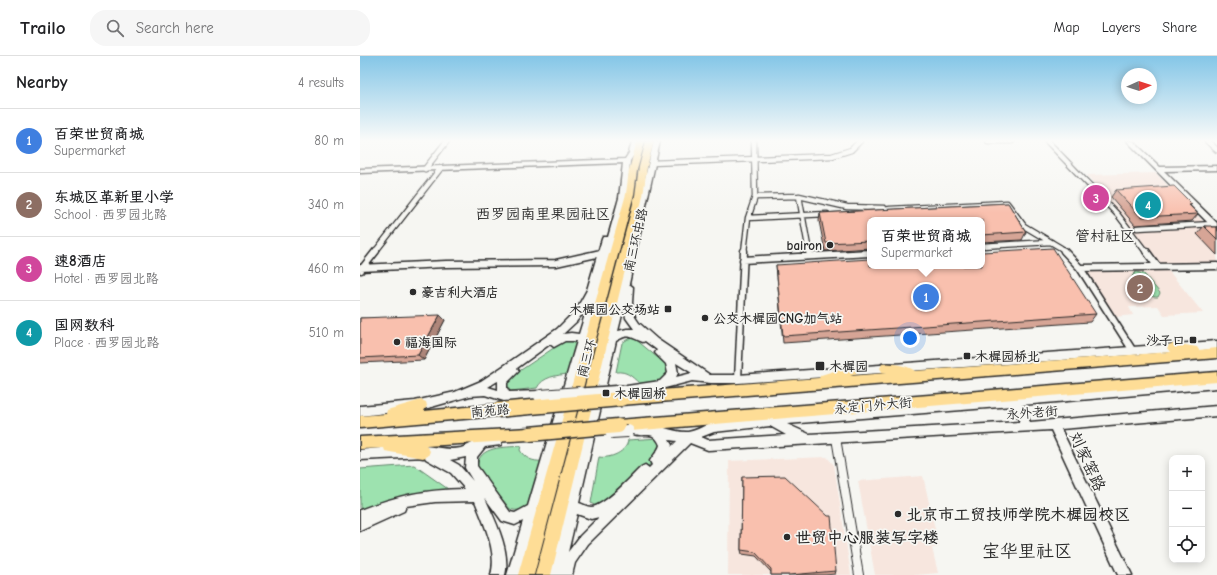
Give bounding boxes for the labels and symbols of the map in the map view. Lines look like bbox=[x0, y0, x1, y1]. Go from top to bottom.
north arrow bbox=[1121, 68, 1157, 104]
pin: 3 bbox=[1083, 183, 1109, 213]
pin: 4 bbox=[1135, 190, 1161, 220]
district label: 西罗园南里果园社区 bbox=[475, 205, 611, 223]
street label: 南三环中路 bbox=[621, 207, 650, 273]
district label: 管村社区 bbox=[1075, 227, 1135, 245]
place label: bairon bbox=[787, 238, 822, 253]
marker: bairon bbox=[825, 240, 835, 250]
pin: 2 bbox=[1127, 273, 1153, 303]
pin: 1 bbox=[913, 282, 939, 312]
place label: 豪吉利大酒店 bbox=[421, 285, 499, 300]
marker: 豪吉利大酒店 bbox=[408, 287, 418, 297]
place label: 木樨园公交场站 bbox=[569, 302, 660, 317]
marker: 木樨园公交场站 bbox=[663, 304, 673, 314]
place label: 公交木樨园CNG加气站 bbox=[713, 311, 842, 326]
marker: 公交木樨园CNG加气站 bbox=[700, 313, 710, 323]
your location bbox=[900, 328, 920, 348]
place label: 沙子口 bbox=[1146, 333, 1185, 348]
place label: 福海国际 bbox=[405, 335, 457, 350]
marker: 沙子口 bbox=[1188, 335, 1198, 345]
marker: 福海国际 bbox=[392, 337, 402, 347]
street label: 南三环 bbox=[574, 337, 599, 379]
place label: 木樨园桥北 bbox=[975, 349, 1040, 364]
marker: 木樨园桥北 bbox=[962, 351, 972, 361]
place label: 木樨园 bbox=[829, 359, 868, 374]
marker: 木樨园 bbox=[814, 360, 826, 372]
place label: 木樨园桥 bbox=[614, 386, 666, 401]
marker: 木樨园桥 bbox=[601, 388, 611, 398]
street label: 永定门外大街 bbox=[834, 395, 913, 416]
street label: 南苑路 bbox=[470, 401, 510, 420]
street label: 永外老街 bbox=[1006, 403, 1059, 422]
street label: 刘家窑路 bbox=[1065, 429, 1109, 494]
place label: 北京市工贸技师学院木樨园校区 bbox=[906, 506, 1130, 524]
marker: 北京市工贸技师学院木樨园校区 bbox=[893, 509, 903, 519]
place label: 世贸中心服装写字楼 bbox=[795, 529, 939, 547]
marker: 世贸中心服装写字楼 bbox=[782, 532, 792, 542]
district label: 宝华里社区 bbox=[982, 541, 1072, 562]

